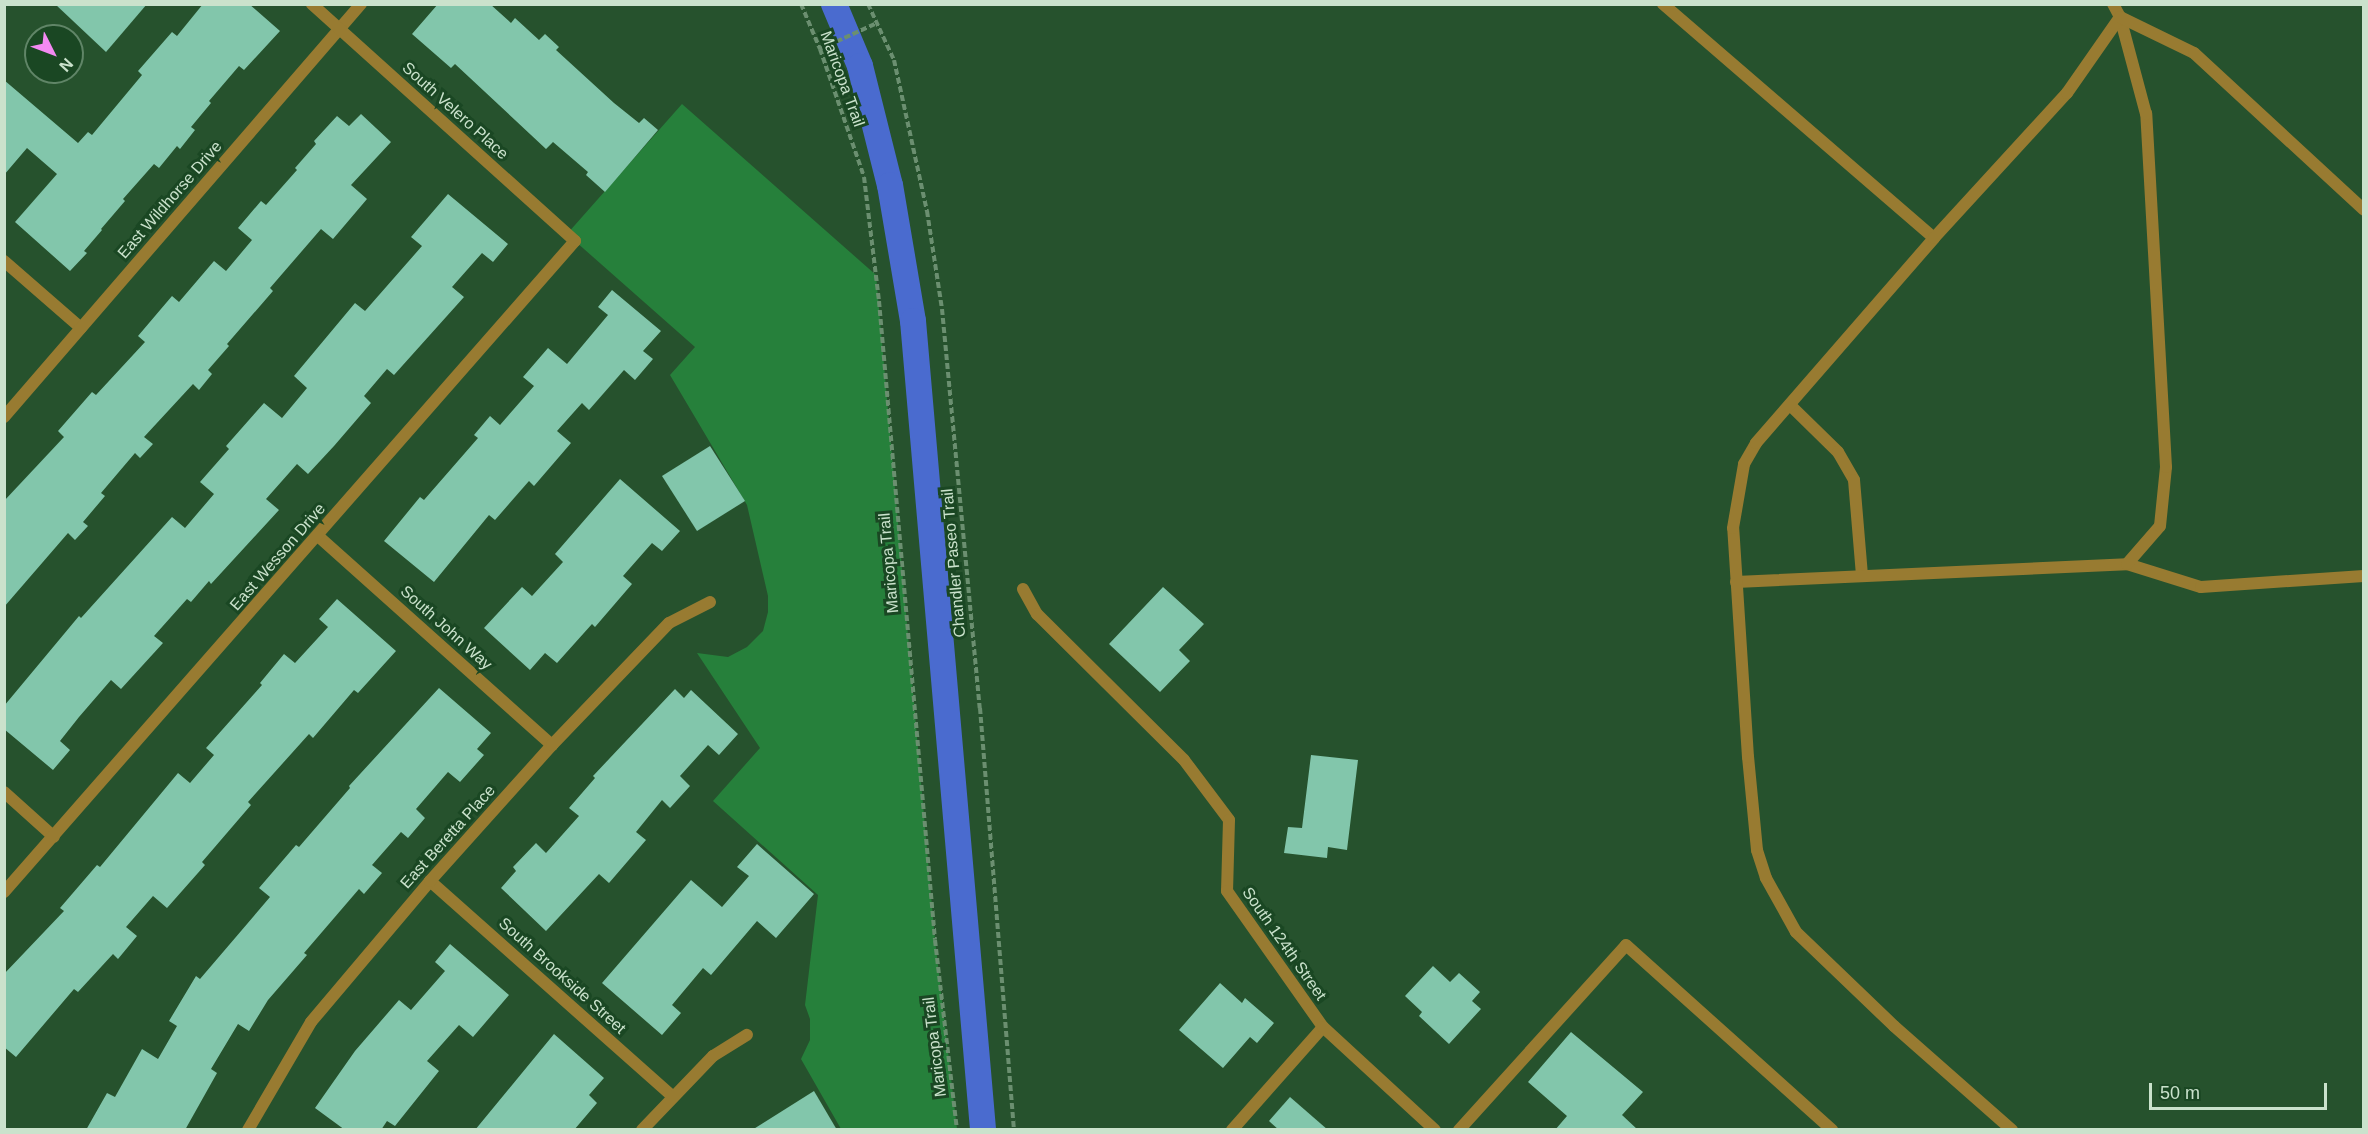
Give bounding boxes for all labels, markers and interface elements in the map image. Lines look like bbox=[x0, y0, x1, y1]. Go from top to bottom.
north arrow bbox=[24, 24, 84, 84]
street label: Maricopa Trail bbox=[816, 28, 868, 130]
text: N bbox=[56, 55, 76, 75]
street label: South Velero Place bbox=[398, 58, 512, 164]
street label: East Wildhorse Drive bbox=[114, 137, 226, 263]
street label: Chandler Paseo Trail bbox=[938, 488, 970, 638]
street label: East Wesson Drive bbox=[226, 499, 330, 615]
street label: Maricopa Trail bbox=[875, 512, 903, 614]
street label: South John Way bbox=[396, 582, 496, 674]
street label: East Beretta Place bbox=[397, 781, 499, 893]
street label: South 124th Street bbox=[1238, 884, 1330, 1004]
street label: South Brookside Street bbox=[494, 914, 630, 1038]
street label: Maricopa Trail bbox=[919, 996, 951, 1098]
scale bar bbox=[2152, 1071, 2330, 1109]
text: 50 m bbox=[2160, 1083, 2200, 1103]

